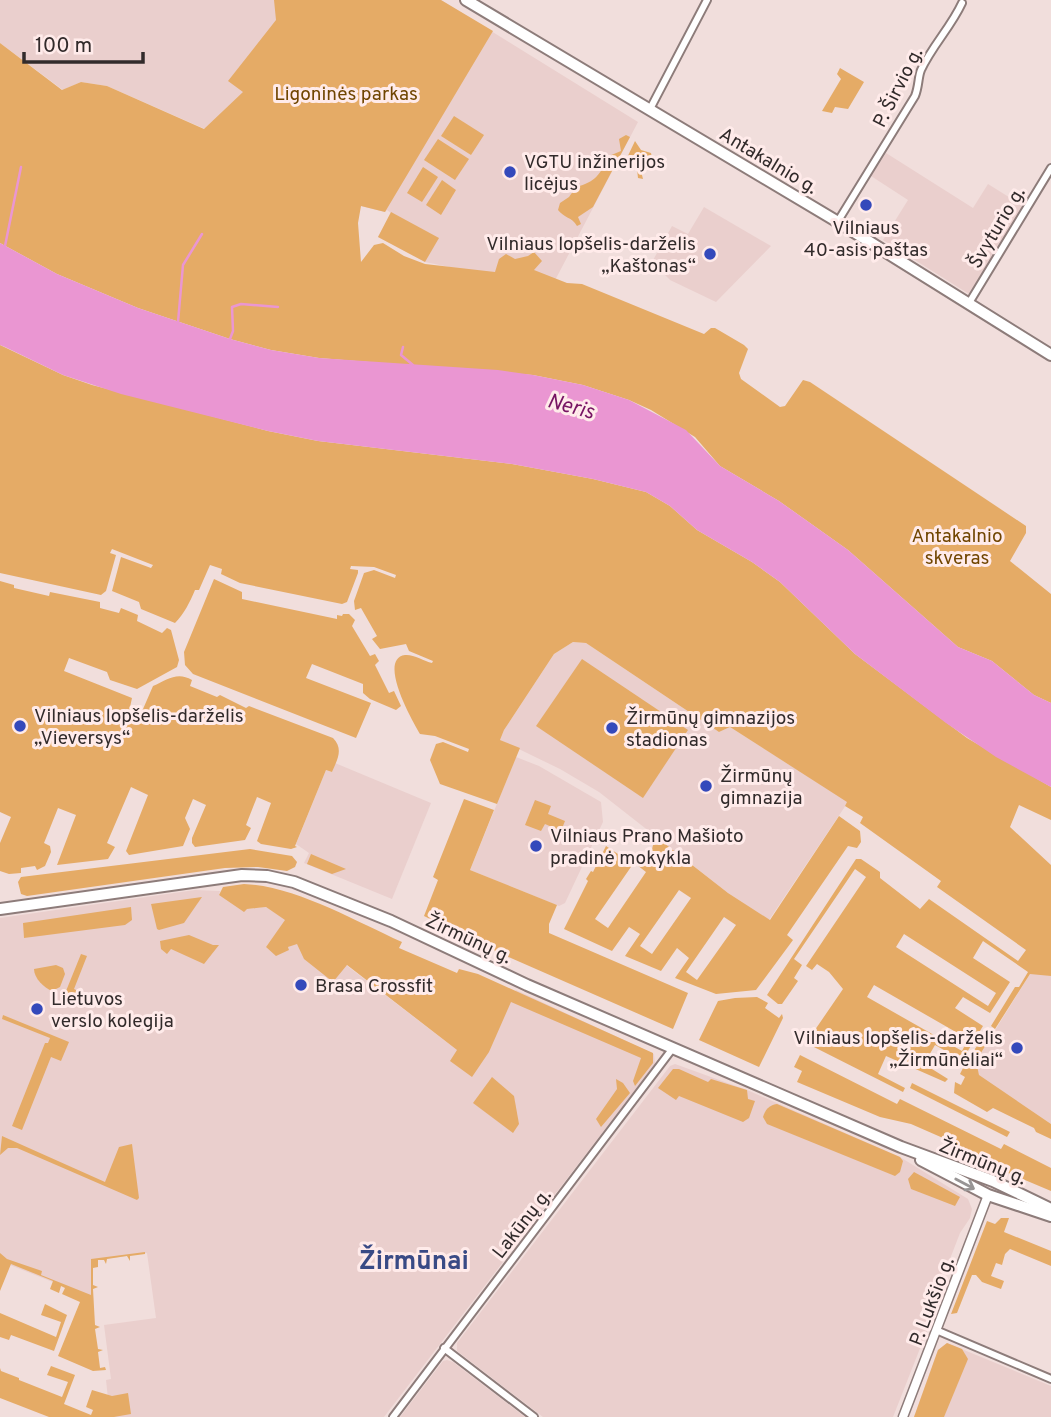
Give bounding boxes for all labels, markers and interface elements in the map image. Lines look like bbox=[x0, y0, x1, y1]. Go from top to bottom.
scale bar bbox=[24, 21, 144, 65]
text: 100 m bbox=[35, 33, 92, 60]
street label: P. Širvio g. bbox=[868, 43, 929, 132]
park label: Ligoninės parkas bbox=[274, 83, 418, 107]
street label: Antakalnio g. bbox=[714, 123, 821, 200]
place label: VGTU inžinerijos licėjus bbox=[524, 151, 665, 197]
marker: VGTU inžinerijos licėjus bbox=[502, 164, 518, 180]
street label: Švyturio g. bbox=[963, 182, 1031, 273]
marker: Vilniaus 40-asis paštas bbox=[858, 197, 874, 213]
place label: Vilniaus 40-asis paštas bbox=[804, 217, 928, 263]
place label: Vilniaus lopšelis-darželis „Kaštonas“ bbox=[486, 233, 696, 279]
marker: Vilniaus lopšelis-darželis „Kaštonas“ bbox=[702, 246, 718, 262]
water label: Neris bbox=[544, 388, 598, 427]
park label: Antakalnio skveras bbox=[911, 525, 1003, 571]
place label: Vilniaus lopšelis-darželis „Vieversys“ bbox=[34, 705, 244, 751]
place label: Žirmūnų gimnazijos stadionas bbox=[626, 706, 795, 753]
marker: Vilniaus lopšelis-darželis „Vieversys“ bbox=[12, 718, 28, 734]
marker: Žirmūnų gimnazijos stadionas bbox=[604, 720, 620, 736]
place label: Žirmūnų gimnazija bbox=[720, 764, 802, 811]
marker: Žirmūnų gimnazija bbox=[698, 778, 714, 794]
place label: Vilniaus Prano Mašioto pradinė mokykla bbox=[550, 825, 744, 871]
marker: Vilniaus Prano Mašioto pradinė mokykla bbox=[528, 838, 544, 854]
street label: Žirmūnų g. bbox=[421, 909, 515, 970]
place label: Brasa Crossfit bbox=[315, 975, 433, 999]
marker: Brasa Crossfit bbox=[293, 977, 309, 993]
place label: Lietuvos verslo kolegija bbox=[51, 988, 174, 1034]
marker: Lietuvos verslo kolegija bbox=[29, 1001, 45, 1017]
place label: Vilniaus lopšelis-darželis „Žirmūnėliai“ bbox=[793, 1027, 1003, 1073]
marker: Vilniaus lopšelis-darželis „Žirmūnėliai“ bbox=[1009, 1040, 1025, 1056]
street label: Žirmūnų g. bbox=[935, 1134, 1030, 1191]
one-way arrow bbox=[954, 1178, 975, 1192]
street label: Lakūnų g. bbox=[488, 1185, 557, 1264]
district label: Žirmūnai bbox=[359, 1244, 469, 1279]
street label: P. Lukšio g. bbox=[905, 1254, 961, 1349]

